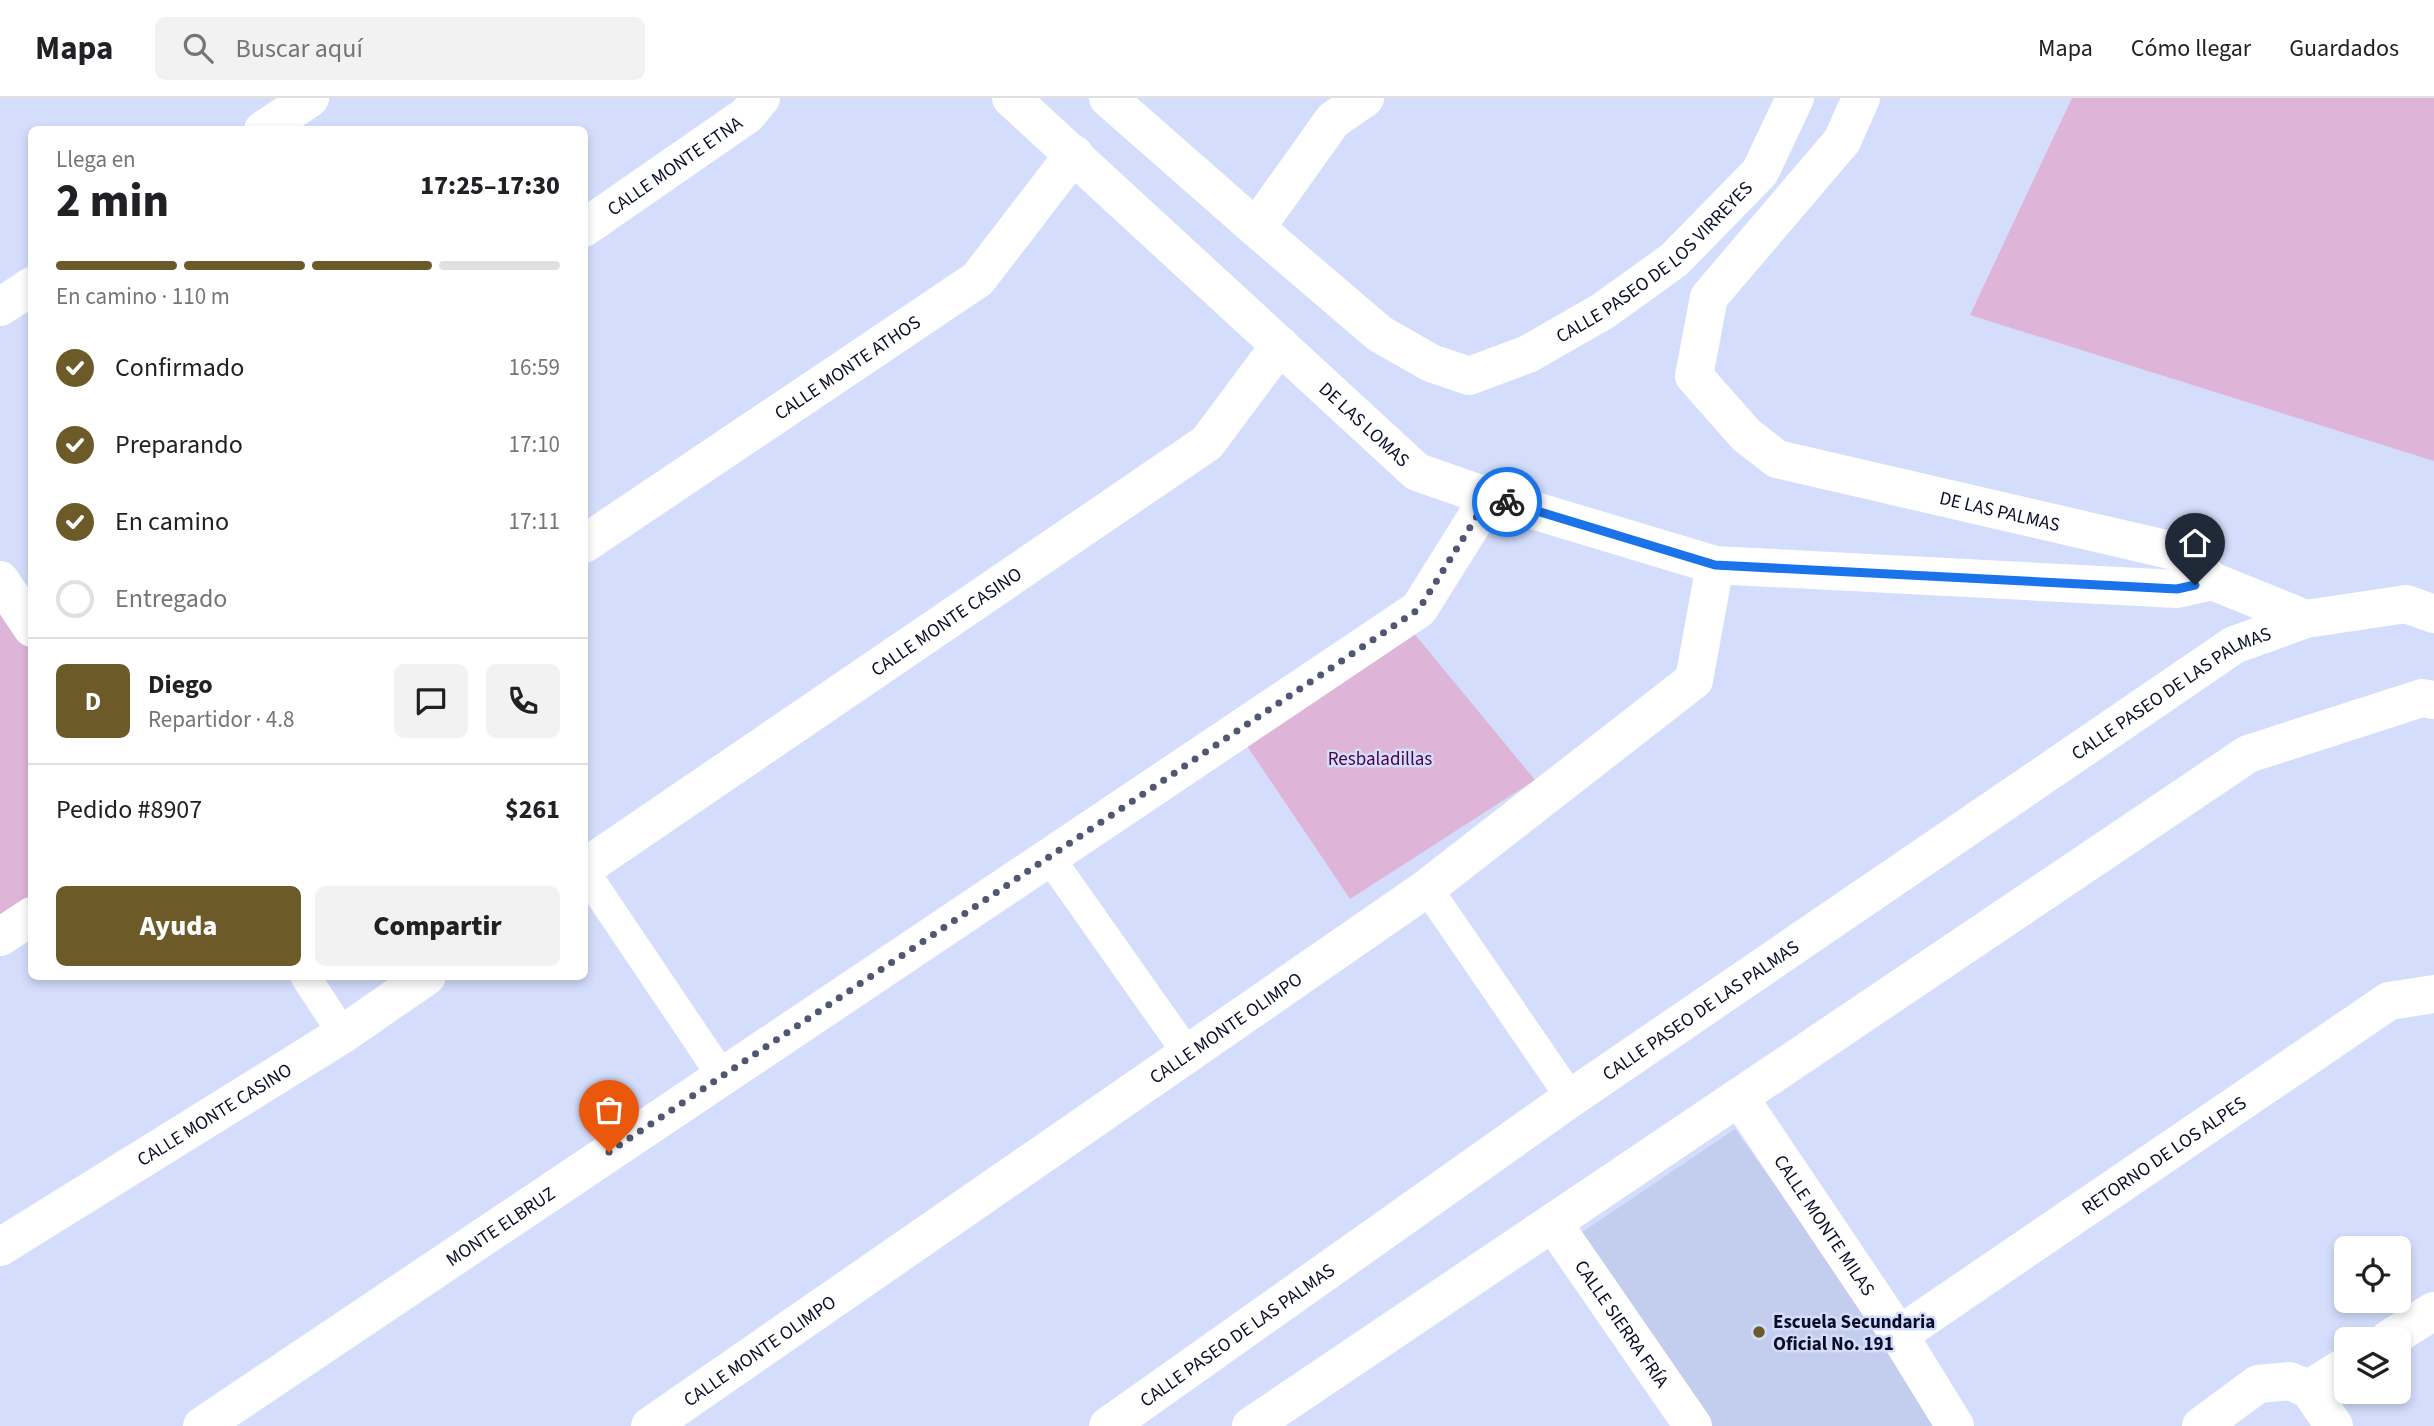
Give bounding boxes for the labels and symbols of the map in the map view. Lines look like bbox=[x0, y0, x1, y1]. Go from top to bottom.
street label: CALLE MONTE ETNA bbox=[602, 110, 749, 223]
street label: CALLE PASEO DE LOS VIRREYES bbox=[1551, 175, 1759, 350]
street label: CALLE MONTE ATHOS bbox=[769, 309, 926, 427]
street label: DE LAS LOMAS bbox=[1312, 376, 1415, 474]
courier bbox=[1472, 467, 1542, 537]
street label: DE LAS PALMAS bbox=[1937, 485, 2062, 539]
pin bbox=[2165, 513, 2225, 585]
street label: CALLE MONTE CASINO bbox=[866, 561, 1028, 684]
street label: CALLE PASEO DE LAS PALMAS bbox=[2066, 621, 2275, 767]
park label: Resbaladillas bbox=[1328, 746, 1432, 773]
street label: CALLE PASEO DE LAS PALMAS bbox=[1597, 934, 1805, 1088]
street label: CALLE MONTE OLIMPO bbox=[1145, 966, 1308, 1091]
street label: CALLE MONTE CASINO bbox=[132, 1057, 297, 1174]
pin bbox=[579, 1080, 639, 1152]
street label: RETORNO DE LOS ALPES bbox=[2076, 1090, 2252, 1222]
street label: CALLE MONTE MILAS bbox=[1766, 1150, 1881, 1302]
street label: MONTE ELBRUZ bbox=[441, 1181, 561, 1274]
street label: CALLE SIERRA FRÍA bbox=[1567, 1255, 1675, 1394]
street label: CALLE PASEO DE LAS PALMAS bbox=[1135, 1257, 1341, 1414]
street label: CALLE MONTE OLIMPO bbox=[678, 1289, 842, 1414]
place label: Escuela Secundaria Oficial No. 191 bbox=[1773, 1309, 1935, 1358]
marker: Escuela Secundaria Oficial No. 191 bbox=[1751, 1324, 1767, 1340]

